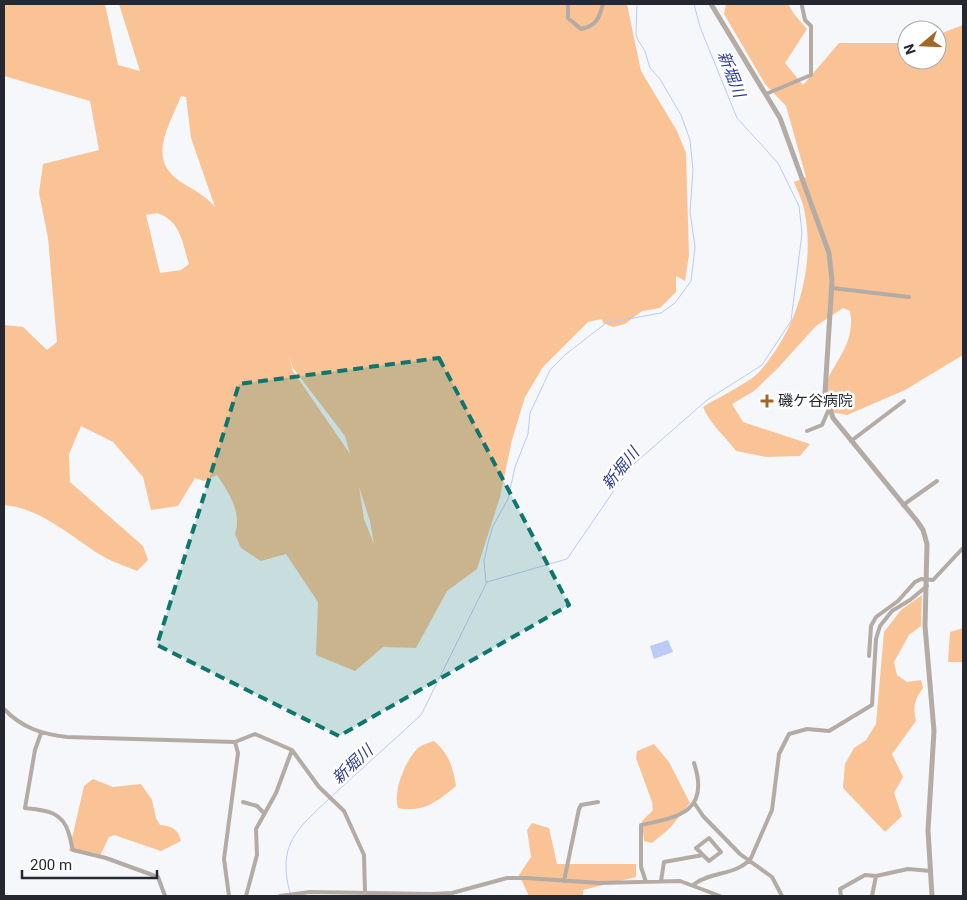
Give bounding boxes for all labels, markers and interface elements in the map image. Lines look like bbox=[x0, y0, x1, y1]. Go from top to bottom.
north arrow bbox=[897, 20, 947, 70]
text: N bbox=[901, 42, 919, 57]
water label: 新堀川 bbox=[714, 48, 750, 102]
place label: 磯ケ谷病院 bbox=[778, 392, 853, 410]
marker: 磯ケ谷病院 bbox=[760, 394, 774, 408]
water label: 新堀川 bbox=[598, 442, 644, 493]
water label: 新堀川 bbox=[328, 740, 378, 788]
scale bar bbox=[22, 848, 158, 880]
text: 200 m bbox=[30, 856, 72, 874]

